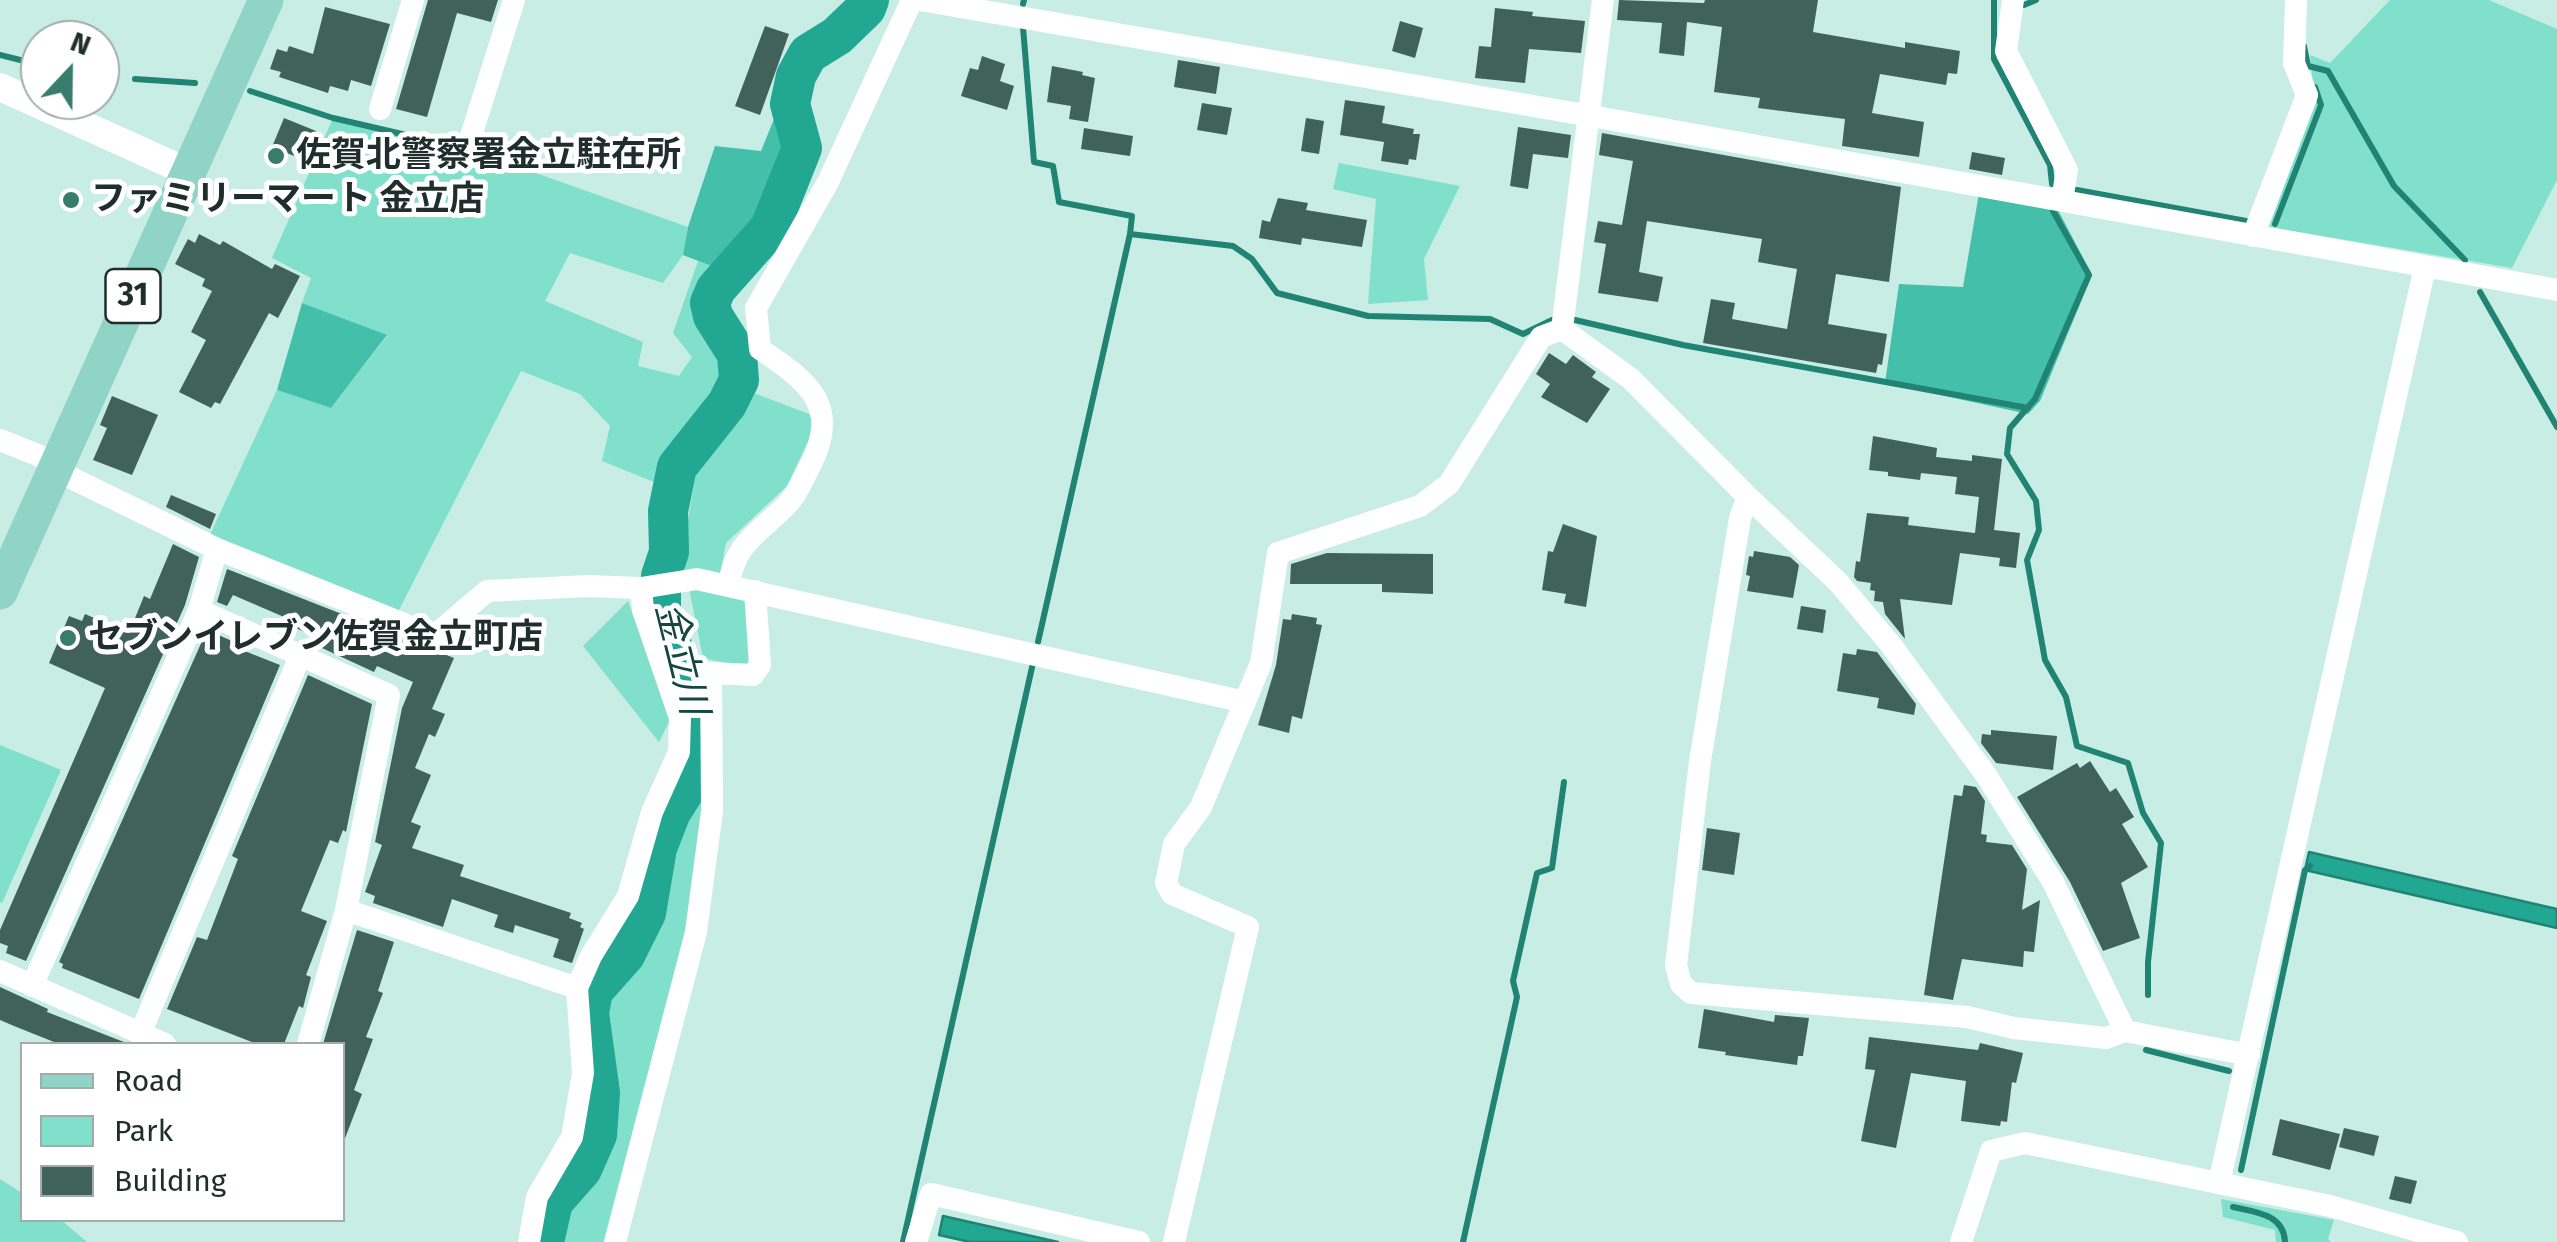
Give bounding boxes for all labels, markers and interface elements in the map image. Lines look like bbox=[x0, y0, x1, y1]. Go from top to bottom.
north arrow bbox=[20, 20, 120, 120]
text: N bbox=[66, 25, 95, 62]
place label: 佐賀北警察署金立駐在所 bbox=[296, 135, 681, 177]
marker: 佐賀北警察署金立駐在所 bbox=[265, 145, 287, 167]
place label: ファミリーマート 金立店 bbox=[91, 179, 484, 221]
marker: ファミリーマート 金立店 bbox=[60, 189, 82, 211]
road number: 31 bbox=[106, 269, 160, 323]
water label: 金立川 bbox=[644, 598, 716, 720]
place label: セブンイレブン佐賀金立町店 bbox=[88, 617, 543, 659]
marker: セブンイレブン佐賀金立町店 bbox=[57, 627, 79, 649]
legend bbox=[20, 1042, 345, 1222]
text: Road bbox=[114, 1063, 183, 1099]
text: Park bbox=[114, 1113, 173, 1149]
text: Building bbox=[114, 1163, 226, 1199]

